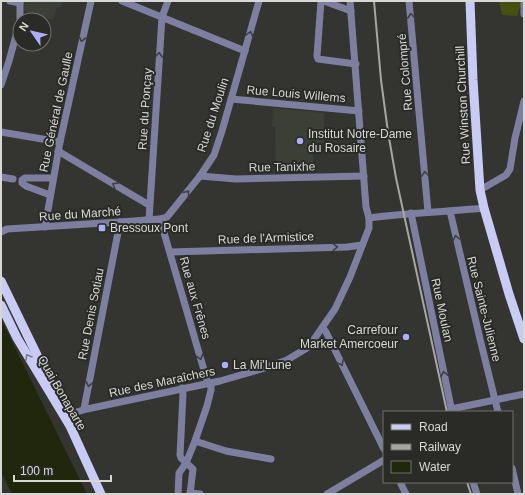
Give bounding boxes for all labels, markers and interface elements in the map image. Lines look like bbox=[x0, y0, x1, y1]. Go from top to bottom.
north arrow bbox=[12, 12, 52, 52]
one-way arrow bbox=[406, 13, 415, 19]
text: N bbox=[17, 20, 31, 33]
one-way arrow bbox=[245, 31, 253, 38]
street label: Rue Colompré bbox=[395, 33, 415, 111]
one-way arrow bbox=[79, 36, 87, 42]
street label: Rue Winston Churchill bbox=[453, 45, 473, 165]
street label: Rue Général de Gaulle bbox=[36, 50, 76, 173]
one-way arrow bbox=[155, 52, 164, 58]
street label: Rue du Ponçay bbox=[135, 68, 155, 150]
street label: Rue du Moulin bbox=[194, 76, 232, 154]
street label: Rue Louis Willems bbox=[246, 83, 346, 105]
place label: Institut Notre-Dame du Rosaire bbox=[308, 127, 412, 155]
marker: Institut Notre-Dame du Rosaire bbox=[295, 136, 305, 146]
street label: Rue Tanixhe bbox=[249, 159, 316, 175]
one-way arrow bbox=[420, 171, 429, 177]
one-way arrow bbox=[112, 183, 119, 190]
one-way arrow bbox=[182, 190, 189, 197]
street label: Rue du Marché bbox=[39, 204, 122, 224]
place label: Bressoux Pont bbox=[110, 221, 189, 235]
marker: Bressoux Pont bbox=[97, 223, 107, 233]
street label: Rue de l'Armistice bbox=[218, 229, 315, 247]
one-way arrow bbox=[452, 235, 461, 242]
one-way arrow bbox=[332, 243, 338, 251]
street label: Rue aux Frênes bbox=[177, 255, 213, 341]
street label: Rue Sainte-Julienne bbox=[464, 255, 504, 363]
street label: Rue Denis Sotiau bbox=[75, 267, 107, 361]
street label: Rue Moulan bbox=[428, 277, 456, 343]
place label: Carrefour Market Amercoeur bbox=[300, 323, 398, 351]
marker: Carrefour Market Amercoeur bbox=[401, 332, 411, 342]
street label: Quai Bonaparte bbox=[35, 353, 89, 433]
one-way arrow bbox=[195, 353, 204, 360]
one-way arrow bbox=[25, 354, 32, 361]
place label: La Mi'Lune bbox=[233, 358, 292, 372]
one-way arrow bbox=[336, 358, 344, 366]
marker: La Mi'Lune bbox=[220, 360, 230, 370]
street label: Rue des Maraîchers bbox=[108, 364, 216, 400]
one-way arrow bbox=[440, 371, 449, 377]
one-way arrow bbox=[85, 381, 93, 388]
legend bbox=[383, 411, 513, 483]
text: Road bbox=[419, 420, 448, 434]
text: Railway bbox=[419, 440, 461, 454]
scale bar bbox=[14, 457, 111, 483]
text: Water bbox=[419, 460, 451, 474]
text: 100 m bbox=[20, 464, 53, 478]

